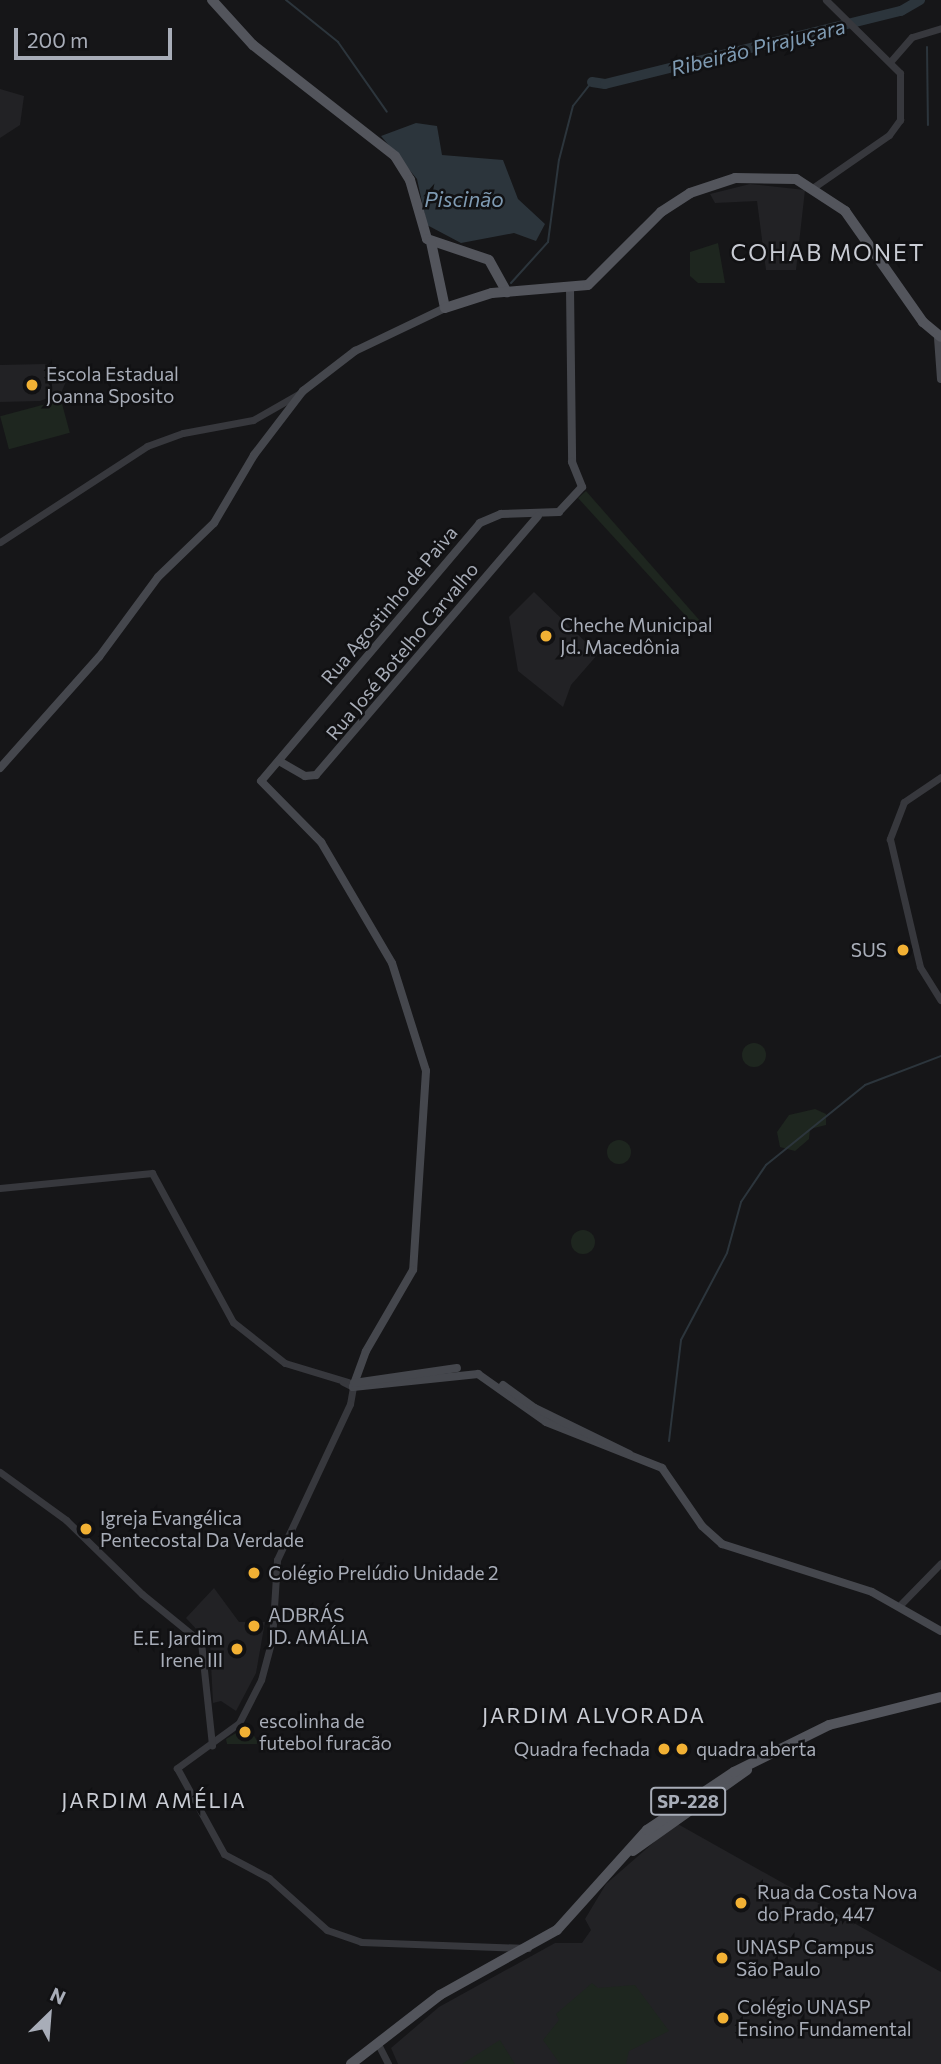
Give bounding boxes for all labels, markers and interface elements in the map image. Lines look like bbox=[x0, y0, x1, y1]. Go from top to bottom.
water label: Ribeirão Pirajuçara bbox=[668, 13, 848, 81]
scale bar bbox=[18, 14, 175, 58]
text: 200 m bbox=[27, 27, 88, 52]
water label: Piscinão bbox=[424, 186, 504, 212]
district label: COHAB MONET bbox=[732, 238, 924, 266]
place label: Escola Estadual Joanna Sposito bbox=[46, 363, 179, 407]
marker: Escola Estadual Joanna Sposito bbox=[24, 377, 40, 393]
street label: Rua Agostinho de Paiva bbox=[316, 521, 462, 689]
street label: Rua José Botelho Carvalho bbox=[321, 558, 483, 744]
place label: Cheche Municipal Jd. Macedônia bbox=[560, 614, 713, 658]
marker: Cheche Municipal Jd. Macedônia bbox=[538, 628, 554, 644]
place label: SUS bbox=[851, 939, 887, 961]
marker: SUS bbox=[893, 940, 913, 960]
place label: Igreja Evangélica Pentecostal Da Verdade bbox=[100, 1507, 304, 1551]
marker: Igreja Evangélica Pentecostal Da Verdade bbox=[78, 1521, 94, 1537]
place label: Colégio Prelúdio Unidade 2 bbox=[268, 1562, 499, 1584]
marker: Colégio Prelúdio Unidade 2 bbox=[246, 1565, 262, 1581]
place label: ADBRÁS JD. AMÁLIA bbox=[268, 1604, 369, 1648]
marker: ADBRÁS JD. AMÁLIA bbox=[246, 1618, 262, 1634]
place label: E.E. Jardim Irene III bbox=[133, 1627, 223, 1671]
marker: E.E. Jardim Irene III bbox=[229, 1641, 245, 1657]
district label: JARDIM ALVORADA bbox=[484, 1702, 704, 1728]
place label: escolinha de futebol furacão bbox=[259, 1710, 392, 1754]
marker: escolinha de futebol furacão bbox=[237, 1724, 253, 1740]
place label: Quadra fechada bbox=[514, 1738, 650, 1760]
place label: quadra aberta bbox=[696, 1738, 816, 1760]
marker: Quadra fechada bbox=[656, 1741, 672, 1757]
marker: quadra aberta bbox=[674, 1741, 690, 1757]
road number: SP-228 bbox=[650, 1786, 726, 1815]
district label: JARDIM AMÉLIA bbox=[63, 1787, 245, 1813]
place label: Rua da Costa Nova do Prado, 447 bbox=[757, 1881, 917, 1925]
marker: Rua da Costa Nova do Prado, 447 bbox=[731, 1893, 751, 1913]
place label: UNASP Campus São Paulo bbox=[736, 1936, 874, 1980]
marker: UNASP Campus São Paulo bbox=[714, 1950, 730, 1966]
north arrow bbox=[14, 1980, 84, 2050]
text: N bbox=[47, 1982, 69, 2009]
place label: Colégio UNASP Ensino Fundamental bbox=[737, 1996, 912, 2040]
marker: Colégio UNASP Ensino Fundamental bbox=[715, 2010, 731, 2026]

